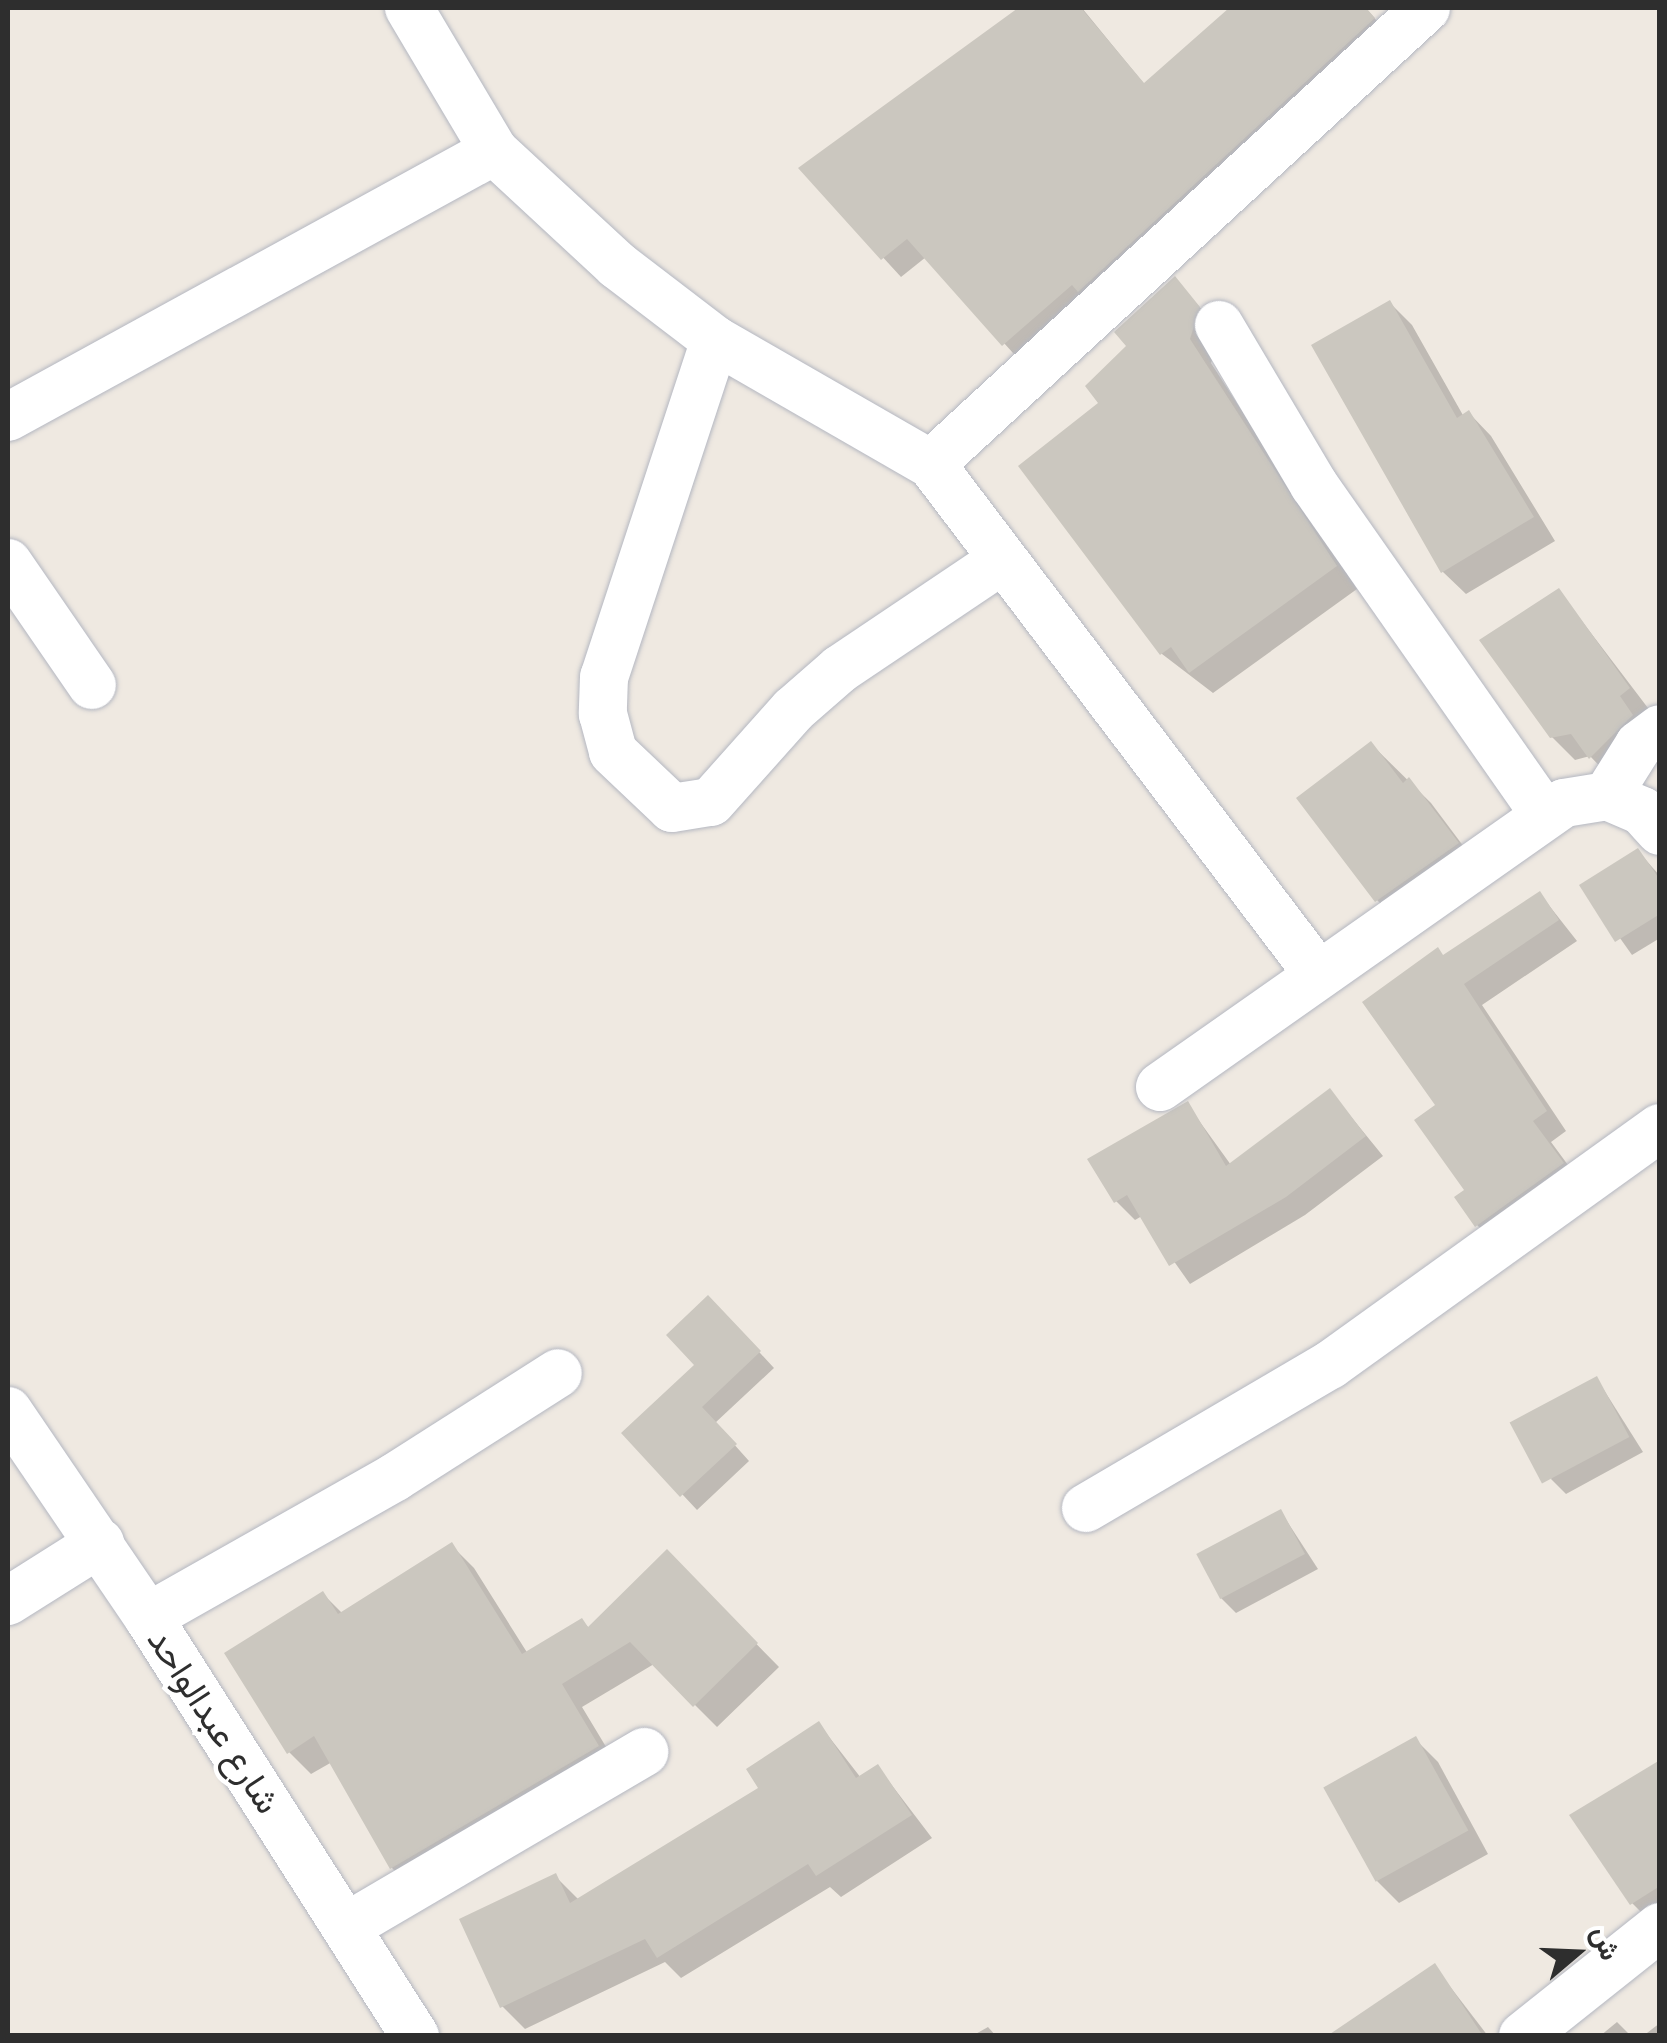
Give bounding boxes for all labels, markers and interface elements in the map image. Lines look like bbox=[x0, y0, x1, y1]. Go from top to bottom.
street label: شارع عبدالواحد bbox=[139, 1621, 289, 1821]
north arrow bbox=[1527, 1903, 1627, 2003]
text: ش bbox=[1585, 1922, 1627, 1964]

